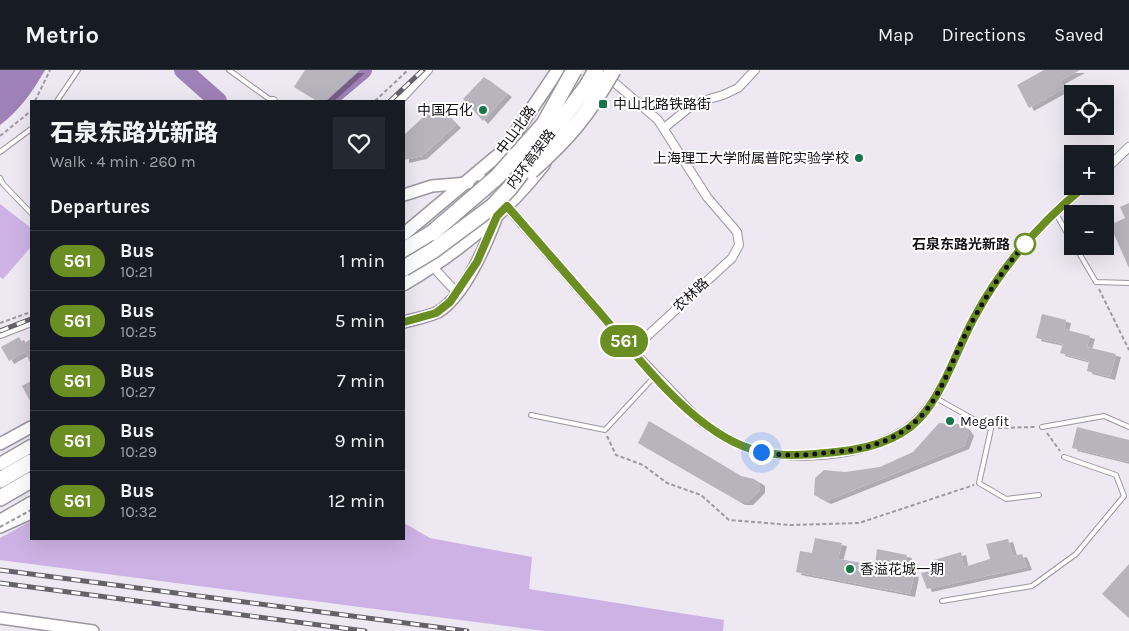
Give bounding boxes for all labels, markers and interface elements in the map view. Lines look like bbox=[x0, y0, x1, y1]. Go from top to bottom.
text: Metrio bbox=[25, 21, 99, 49]
text: Map bbox=[878, 24, 914, 46]
text: Directions bbox=[942, 24, 1026, 46]
text: Saved bbox=[1054, 24, 1104, 46]
map controls bbox=[1064, 85, 1114, 255]
button: locate bbox=[1064, 85, 1114, 135]
place label: 中山北路铁路街 bbox=[613, 96, 711, 113]
marker: 中山北路铁路街 bbox=[597, 98, 609, 110]
place label: 中国石化 bbox=[417, 102, 473, 119]
street label: 中山北路 bbox=[493, 102, 539, 158]
marker: 中国石化 bbox=[477, 104, 489, 116]
button: heart bbox=[333, 117, 385, 169]
text: 石泉东路光新路 bbox=[50, 119, 218, 147]
street label: 内环高架路 bbox=[503, 126, 559, 192]
button: + bbox=[1064, 145, 1114, 195]
place label: 上海理工大学附属普陀实验学校 bbox=[653, 150, 849, 167]
text: Walk · 4 min · 260 m bbox=[50, 152, 196, 171]
marker: 上海理工大学附属普陀实验学校 bbox=[853, 152, 865, 164]
text: Departures bbox=[50, 196, 150, 218]
button: − bbox=[1064, 205, 1114, 255]
marker: 石泉东路光新路 bbox=[1014, 233, 1036, 255]
place label: 石泉东路光新路 bbox=[912, 236, 1010, 253]
text: Bus bbox=[120, 240, 154, 262]
text: 561 bbox=[64, 250, 91, 272]
text: 1 min bbox=[339, 250, 385, 272]
text: 10:21 bbox=[120, 262, 153, 281]
street label: 农林路 bbox=[670, 274, 712, 316]
text: Bus bbox=[120, 300, 154, 322]
text: 561 bbox=[64, 310, 91, 332]
text: 5 min bbox=[335, 310, 385, 332]
text: 10:25 bbox=[120, 322, 157, 341]
line badge: 561 bbox=[595, 325, 653, 357]
text: 561 bbox=[610, 330, 638, 352]
text: Bus bbox=[120, 360, 154, 382]
text: 561 bbox=[64, 370, 91, 392]
text: 7 min bbox=[337, 370, 385, 392]
text: 10:27 bbox=[120, 382, 155, 401]
place label: Megafit bbox=[960, 413, 1009, 430]
marker: Megafit bbox=[944, 415, 956, 427]
text: Bus bbox=[120, 420, 154, 442]
text: 561 bbox=[64, 430, 91, 452]
text: 9 min bbox=[335, 430, 385, 452]
your location bbox=[749, 440, 774, 465]
text: 10:29 bbox=[120, 442, 157, 461]
text: Bus bbox=[120, 480, 154, 502]
text: 561 bbox=[64, 490, 91, 512]
text: 12 min bbox=[328, 490, 385, 512]
text: 10:32 bbox=[120, 502, 157, 521]
place label: 香溢花城一期 bbox=[860, 561, 944, 578]
marker: 香溢花城一期 bbox=[844, 563, 856, 575]

